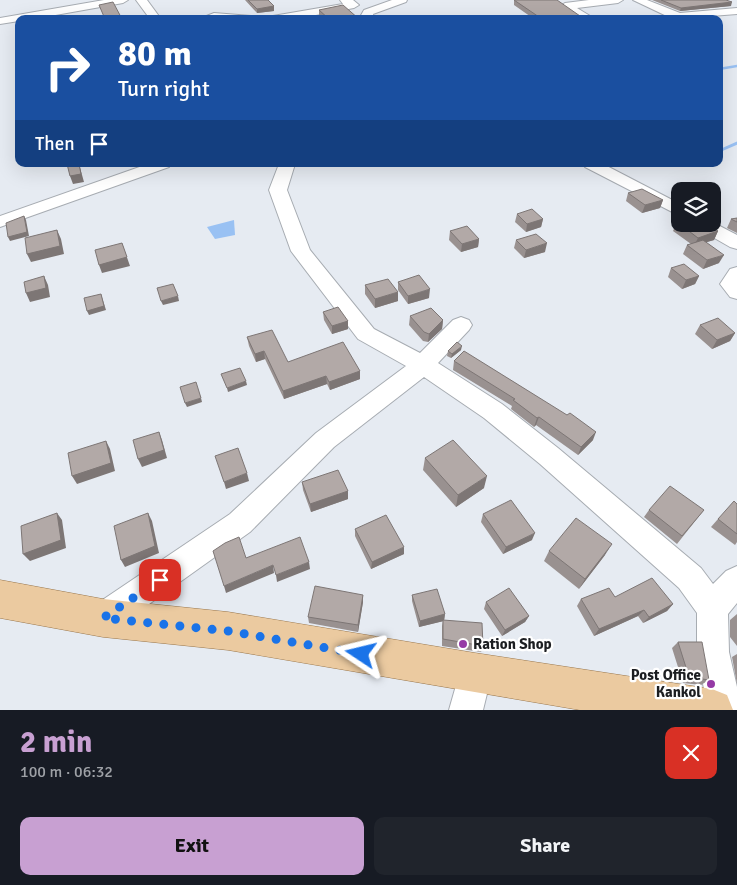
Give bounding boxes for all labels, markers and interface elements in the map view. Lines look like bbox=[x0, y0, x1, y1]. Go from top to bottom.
text: 80 m bbox=[118, 32, 192, 75]
icon: right bbox=[35, 35, 100, 100]
text: Turn right bbox=[118, 75, 210, 102]
icon: arrive bbox=[85, 130, 113, 158]
text: Then bbox=[35, 132, 75, 156]
map controls bbox=[671, 182, 721, 232]
button: layers bbox=[671, 182, 721, 232]
pin bbox=[139, 559, 181, 601]
icon: arrive bbox=[146, 566, 174, 594]
position arrow bbox=[334, 627, 386, 679]
place label: Ration Shop bbox=[473, 635, 552, 653]
marker: Ration Shop bbox=[457, 638, 469, 650]
place label: Post Office Kankol bbox=[631, 666, 701, 701]
marker: Post Office Kankol bbox=[705, 678, 717, 690]
text: 2 min bbox=[20, 724, 92, 761]
button: close bbox=[665, 727, 717, 779]
text: 100 m · 06:32 bbox=[20, 762, 113, 782]
button: Exit bbox=[20, 817, 364, 875]
button: Share bbox=[374, 817, 717, 875]

